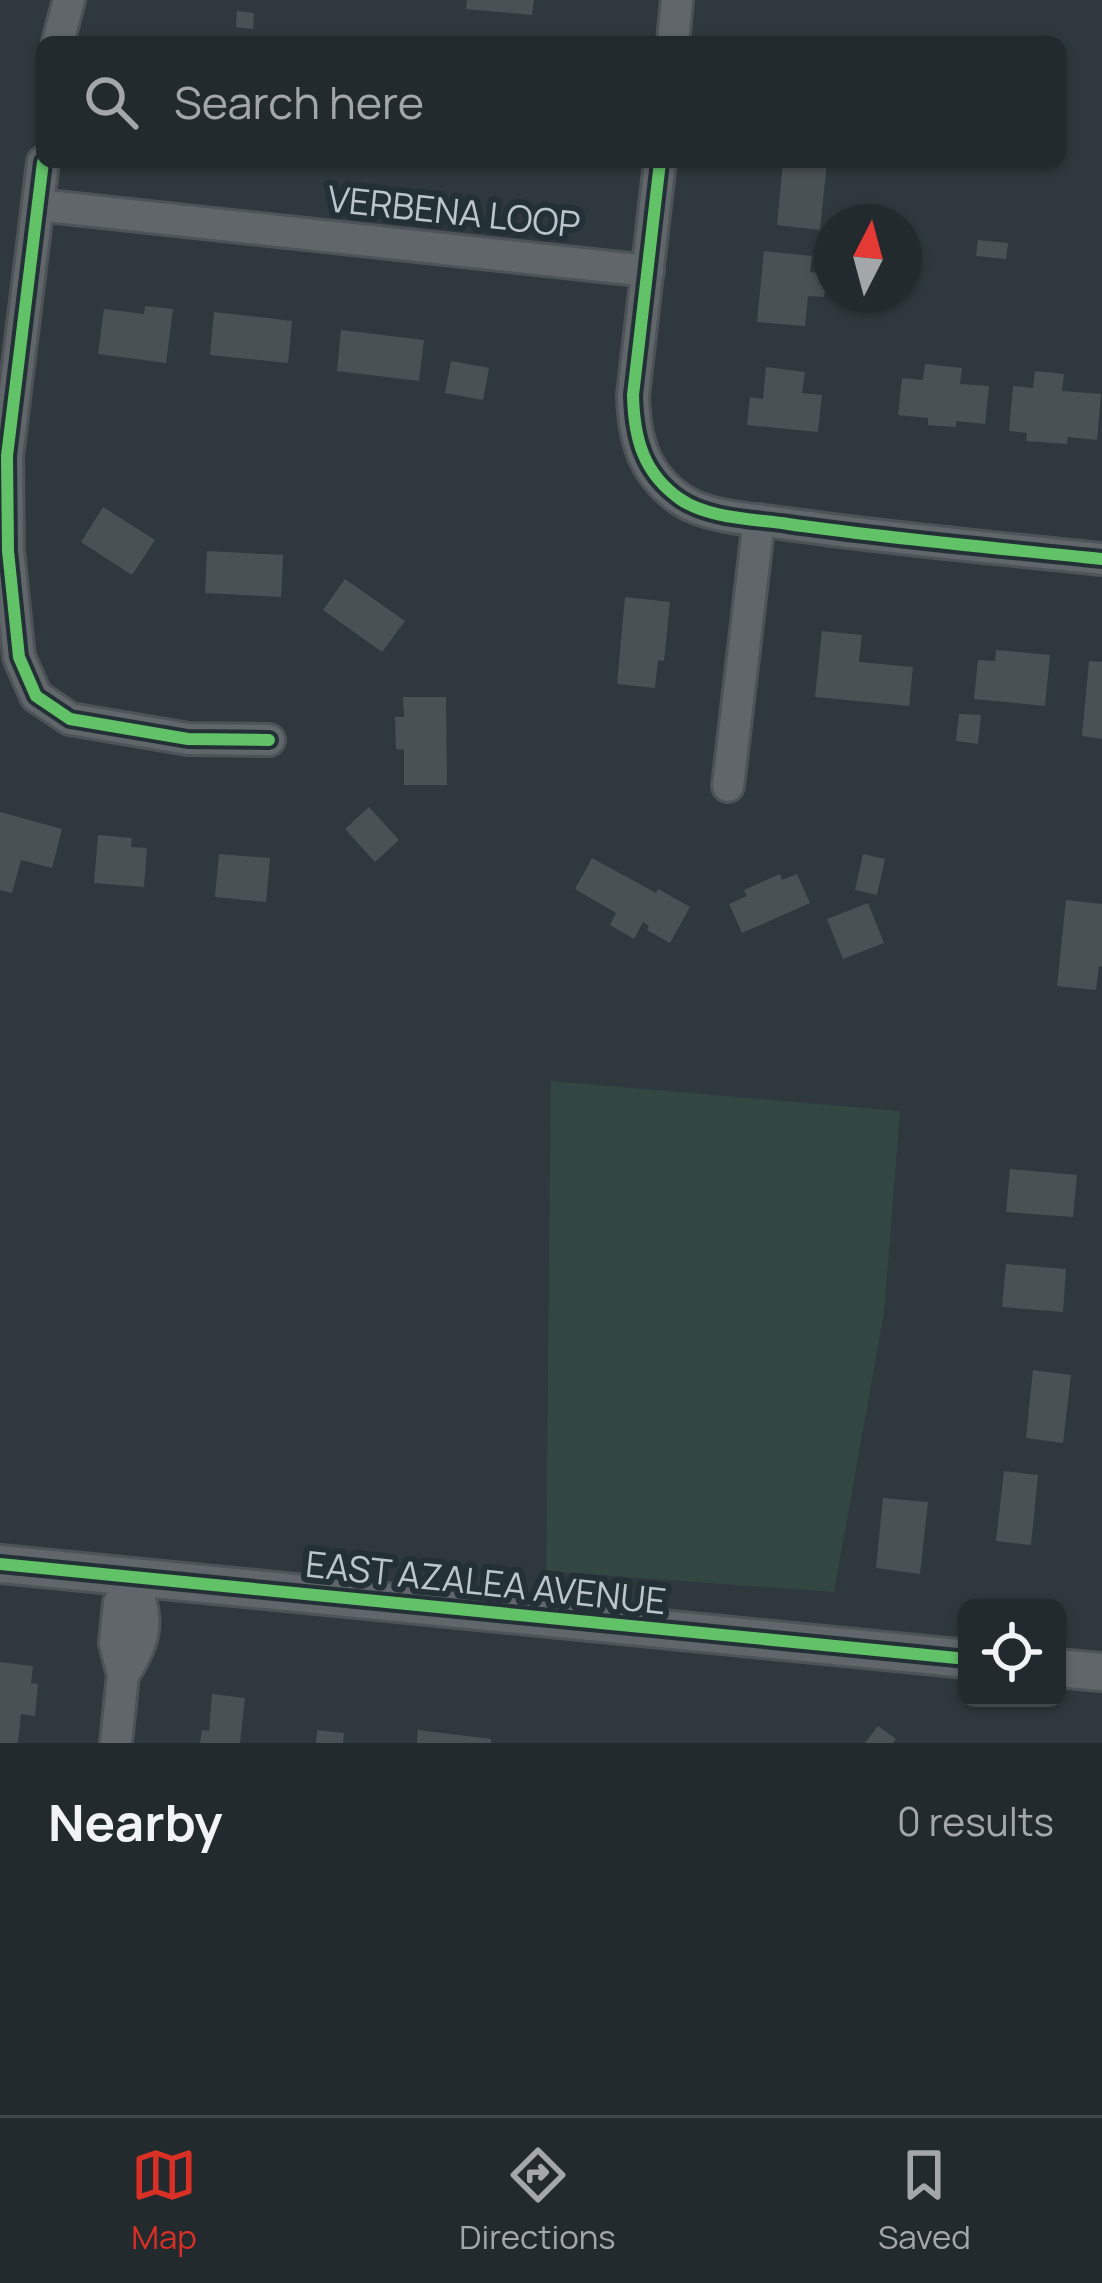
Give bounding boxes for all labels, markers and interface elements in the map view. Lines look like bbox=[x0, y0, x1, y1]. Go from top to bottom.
search box bbox=[36, 36, 1066, 168]
icon: search bbox=[78, 69, 144, 135]
text: Search here bbox=[174, 71, 424, 133]
street label: VERBENA LOOP bbox=[325, 173, 583, 249]
north arrow bbox=[814, 204, 922, 312]
street label: EAST AZALEA AVENUE bbox=[303, 1539, 669, 1625]
map controls bbox=[958, 1599, 1066, 1707]
button: locate bbox=[958, 1599, 1066, 1707]
text: Nearby bbox=[48, 1787, 223, 1856]
text: 0 results bbox=[897, 1794, 1054, 1848]
tab: Map bbox=[131, 2142, 197, 2259]
tab: Directions bbox=[459, 2142, 616, 2259]
tab: Saved bbox=[878, 2142, 971, 2259]

